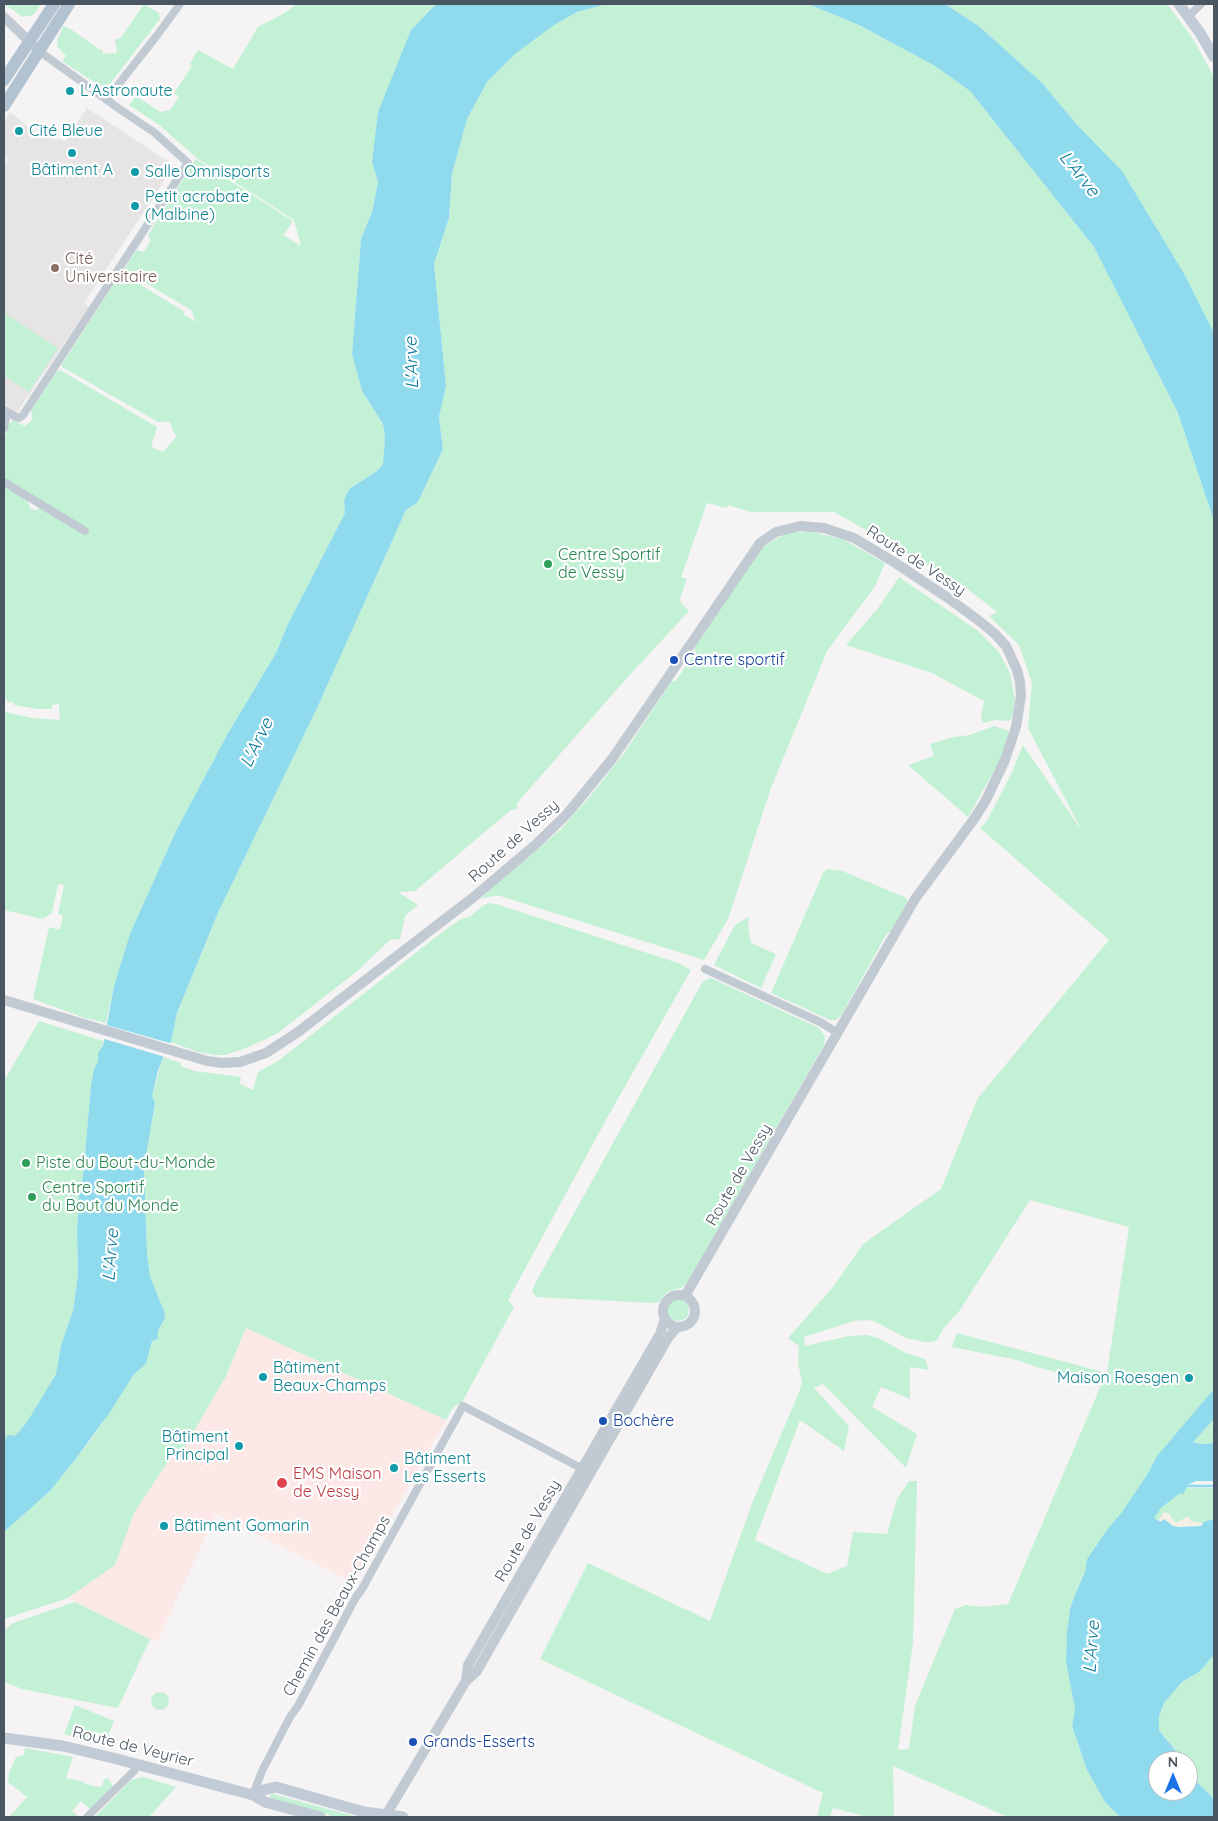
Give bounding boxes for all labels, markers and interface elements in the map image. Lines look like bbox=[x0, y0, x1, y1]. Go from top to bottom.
place label: L'Astronaute bbox=[80, 81, 173, 101]
marker: L'Astronaute bbox=[64, 85, 76, 97]
place label: Cité Bleue bbox=[29, 121, 103, 141]
marker: Cité Bleue bbox=[13, 125, 25, 137]
marker: Bâtiment A bbox=[66, 147, 78, 159]
water label: L'Arve bbox=[1054, 147, 1104, 201]
place label: Bâtiment A bbox=[31, 160, 113, 180]
place label: Salle Omnisports bbox=[145, 162, 270, 182]
marker: Salle Omnisports bbox=[129, 166, 141, 178]
place label: Petit acrobate (Malbine) bbox=[145, 187, 249, 225]
marker: Petit acrobate (Malbine) bbox=[129, 200, 141, 212]
place label: Cité Universitaire bbox=[65, 249, 157, 287]
marker: Cité Universitaire bbox=[49, 262, 61, 274]
water label: L'Arve bbox=[400, 337, 424, 389]
street label: Route de Vessy bbox=[863, 522, 969, 600]
place label: Centre Sportif de Vessy bbox=[558, 545, 660, 583]
marker: Centre Sportif de Vessy bbox=[542, 558, 554, 570]
place label: Centre sportif bbox=[684, 650, 785, 670]
marker: Centre sportif bbox=[668, 654, 680, 666]
water label: L'Arve bbox=[236, 715, 278, 771]
street label: Route de Vessy bbox=[465, 796, 563, 886]
street label: Route de Vessy bbox=[702, 1121, 776, 1229]
place label: Piste du Bout-du-Monde bbox=[36, 1153, 216, 1173]
marker: Piste du Bout-du-Monde bbox=[20, 1157, 32, 1169]
place label: Centre Sportif du Bout du Monde bbox=[42, 1178, 179, 1216]
marker: Centre Sportif du Bout du Monde bbox=[26, 1191, 38, 1203]
water label: L'Arve bbox=[98, 1228, 124, 1282]
place label: Bâtiment Beaux-Champs bbox=[273, 1358, 386, 1396]
place label: Maison Roesgen bbox=[1057, 1368, 1179, 1388]
marker: Bâtiment Beaux-Champs bbox=[257, 1371, 269, 1383]
marker: Maison Roesgen bbox=[1183, 1372, 1195, 1384]
place label: Bochère bbox=[613, 1411, 674, 1431]
marker: Bochère bbox=[597, 1415, 609, 1427]
place label: Bâtiment Principal bbox=[162, 1427, 229, 1465]
marker: Bâtiment Principal bbox=[233, 1440, 245, 1452]
place label: Bâtiment Les Esserts bbox=[404, 1449, 486, 1487]
marker: Bâtiment Les Esserts bbox=[388, 1462, 400, 1474]
place label: EMS Maison de Vessy bbox=[293, 1464, 381, 1502]
marker: EMS Maison de Vessy bbox=[275, 1476, 289, 1490]
street label: Route de Vessy bbox=[491, 1477, 565, 1585]
street label: Chemin des Beaux-Champs bbox=[279, 1512, 395, 1700]
place label: Bâtiment Gomarin bbox=[174, 1516, 310, 1536]
marker: Bâtiment Gomarin bbox=[158, 1520, 170, 1532]
water label: L'Arve bbox=[1079, 1620, 1105, 1674]
street label: Route de Veyrier bbox=[70, 1723, 196, 1771]
place label: Grands-Esserts bbox=[423, 1732, 535, 1752]
marker: Grands-Esserts bbox=[407, 1736, 419, 1748]
north arrow bbox=[1148, 1751, 1198, 1801]
text: N bbox=[1168, 1753, 1178, 1771]

